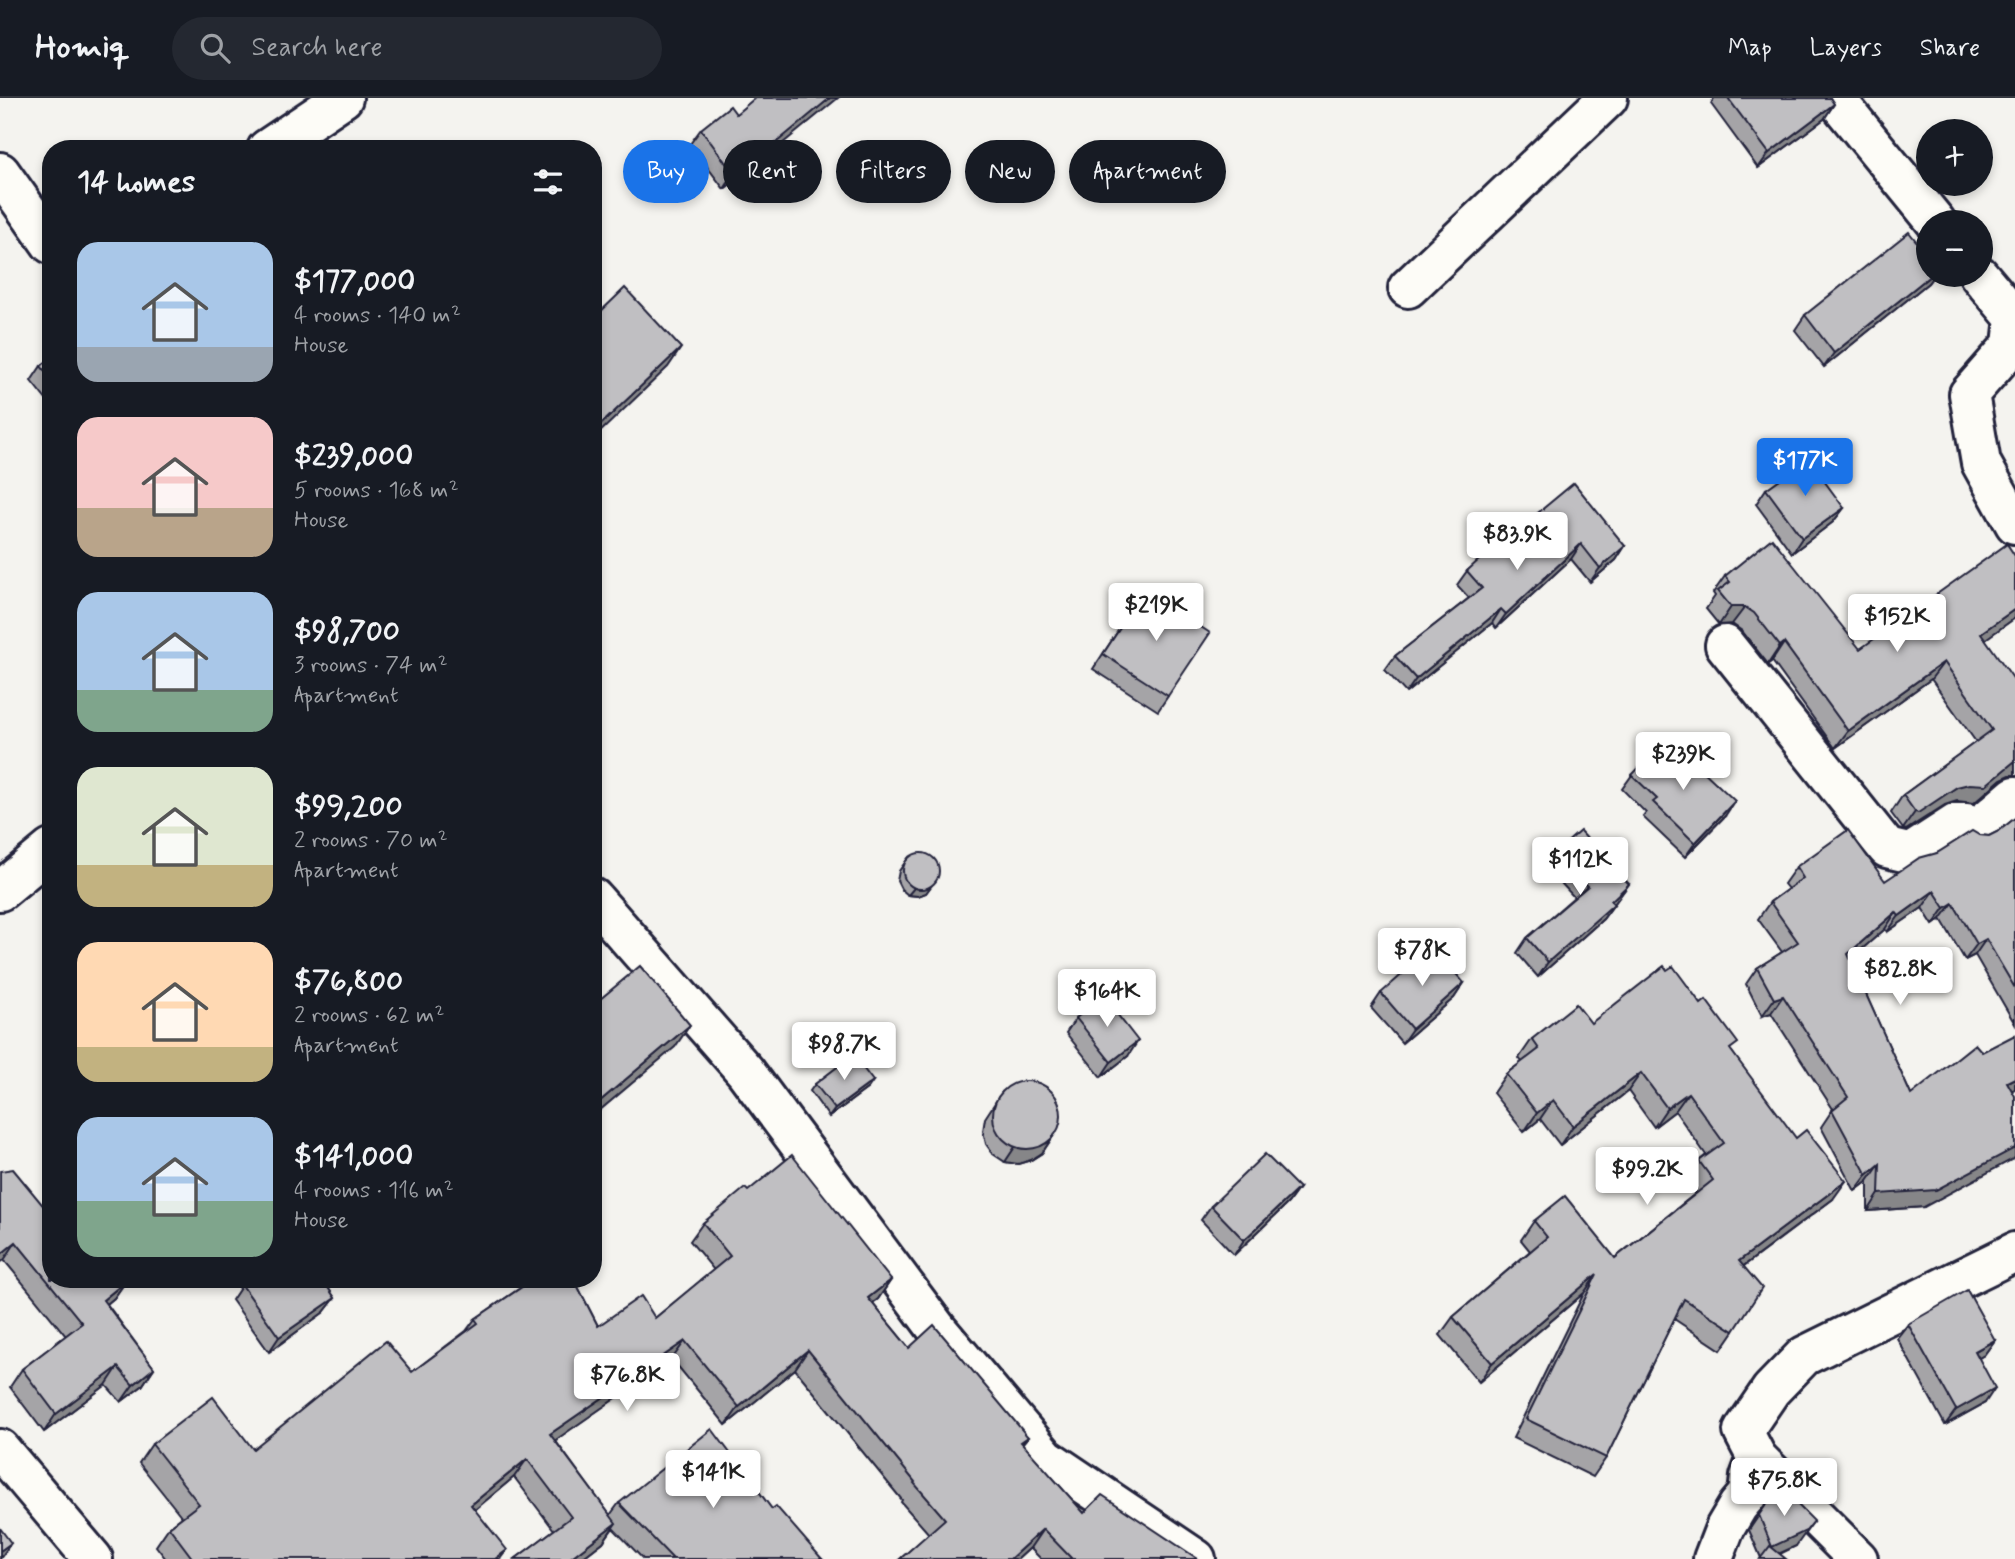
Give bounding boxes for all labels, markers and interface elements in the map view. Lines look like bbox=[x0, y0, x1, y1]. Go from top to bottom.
search box bbox=[172, 17, 662, 80]
text: Homiq bbox=[35, 26, 130, 70]
icon: search bbox=[196, 29, 234, 67]
text: Search here bbox=[252, 31, 382, 65]
text: Map bbox=[1728, 33, 1772, 64]
text: Layers bbox=[1810, 33, 1882, 64]
text: Share bbox=[1920, 33, 1980, 64]
map controls bbox=[1916, 119, 1993, 287]
button: + bbox=[1916, 119, 1993, 196]
chip: Buy bbox=[623, 140, 709, 203]
chip: Rent bbox=[723, 140, 822, 203]
chip: Filters bbox=[836, 140, 951, 203]
chip: New bbox=[965, 140, 1055, 203]
chip: Apartment bbox=[1069, 140, 1226, 203]
text: 14 homes bbox=[77, 163, 195, 202]
icon: filters bbox=[529, 163, 567, 201]
button: − bbox=[1916, 210, 1993, 287]
text: $177,000 bbox=[294, 262, 415, 301]
icon: home bbox=[133, 270, 217, 354]
text: 4 rooms · 140 m² bbox=[294, 301, 461, 331]
text: House bbox=[294, 331, 348, 361]
text: $239,000 bbox=[294, 437, 413, 476]
pin: $177K bbox=[1756, 438, 1854, 498]
icon: home bbox=[133, 445, 217, 529]
text: $177K bbox=[1773, 446, 1837, 476]
text: 5 rooms · 168 m² bbox=[294, 476, 459, 506]
text: House bbox=[294, 506, 348, 536]
pin: $83.9K bbox=[1460, 512, 1574, 572]
text: $83.9K bbox=[1483, 520, 1551, 550]
pin: $219K bbox=[1107, 584, 1205, 643]
text: $219K bbox=[1124, 591, 1188, 621]
pin: $152K bbox=[1848, 594, 1946, 654]
text: $152K bbox=[1864, 602, 1930, 632]
text: $98,700 bbox=[294, 612, 400, 651]
icon: home bbox=[133, 620, 217, 704]
text: 3 rooms · 74 m² bbox=[294, 651, 448, 681]
text: Apartment bbox=[294, 681, 399, 711]
pin: $239K bbox=[1634, 732, 1732, 792]
text: $239K bbox=[1652, 740, 1714, 770]
text: $99,200 bbox=[294, 787, 403, 826]
icon: home bbox=[133, 795, 217, 879]
text: 2 rooms · 70 m² bbox=[294, 826, 448, 856]
pin: $112K bbox=[1531, 838, 1629, 897]
text: $112K bbox=[1548, 845, 1612, 875]
text: Apartment bbox=[294, 856, 399, 886]
pin: $78K bbox=[1381, 928, 1463, 988]
text: $78K bbox=[1394, 936, 1450, 966]
pin: $82.8K bbox=[1843, 948, 1957, 1007]
text: $82.8K bbox=[1864, 955, 1936, 985]
text: $76,800 bbox=[294, 962, 403, 1001]
icon: home bbox=[133, 970, 217, 1054]
pin: $164K bbox=[1058, 970, 1156, 1029]
text: $164K bbox=[1074, 977, 1140, 1007]
text: 2 rooms · 62 m² bbox=[294, 1001, 445, 1031]
pin: $98.7K bbox=[787, 1023, 901, 1082]
text: $98.7K bbox=[808, 1030, 880, 1060]
text: Apartment bbox=[294, 1031, 399, 1061]
text: $141,000 bbox=[294, 1137, 413, 1176]
icon: home bbox=[133, 1145, 217, 1229]
pin: $99.2K bbox=[1590, 1148, 1704, 1207]
text: $99.2K bbox=[1612, 1155, 1682, 1185]
text: 4 rooms · 116 m² bbox=[294, 1176, 454, 1206]
text: House bbox=[294, 1206, 348, 1236]
pin: $76.8K bbox=[570, 1354, 684, 1413]
text: $76.8K bbox=[590, 1361, 664, 1391]
pin: $141K bbox=[664, 1450, 762, 1510]
text: $141K bbox=[682, 1458, 744, 1488]
pin: $75.8K bbox=[1727, 1458, 1841, 1518]
text: $75.8K bbox=[1747, 1466, 1821, 1496]

